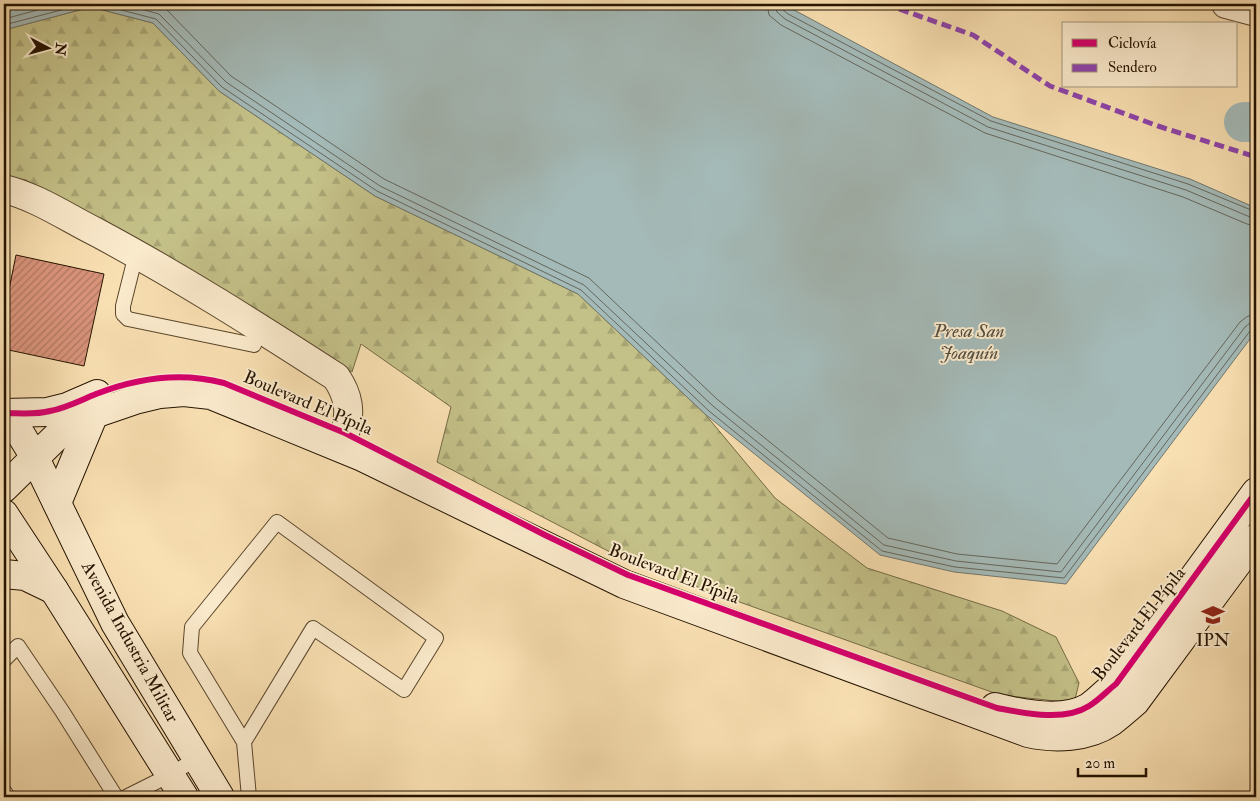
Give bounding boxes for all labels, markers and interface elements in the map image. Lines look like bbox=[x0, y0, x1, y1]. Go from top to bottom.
north arrow bbox=[22, 22, 72, 72]
legend bbox=[1062, 22, 1238, 88]
text: Ciclovía bbox=[1108, 34, 1157, 53]
text: N bbox=[51, 41, 70, 57]
text: Sendero bbox=[1108, 58, 1157, 77]
water label: Presa San Joaquín bbox=[932, 319, 1005, 365]
street label: Boulevard El Pípila bbox=[240, 365, 377, 441]
street label: Boulevard El Pípila bbox=[605, 538, 743, 610]
street label: Avenida Industria Militar bbox=[76, 556, 184, 727]
street label: Boulevard El Pípila bbox=[1087, 562, 1191, 686]
school or university icon: IPN bbox=[1200, 602, 1226, 628]
place label: IPN bbox=[1196, 629, 1230, 652]
scale bar bbox=[1078, 746, 1145, 778]
text: 20 m bbox=[1085, 754, 1115, 773]

